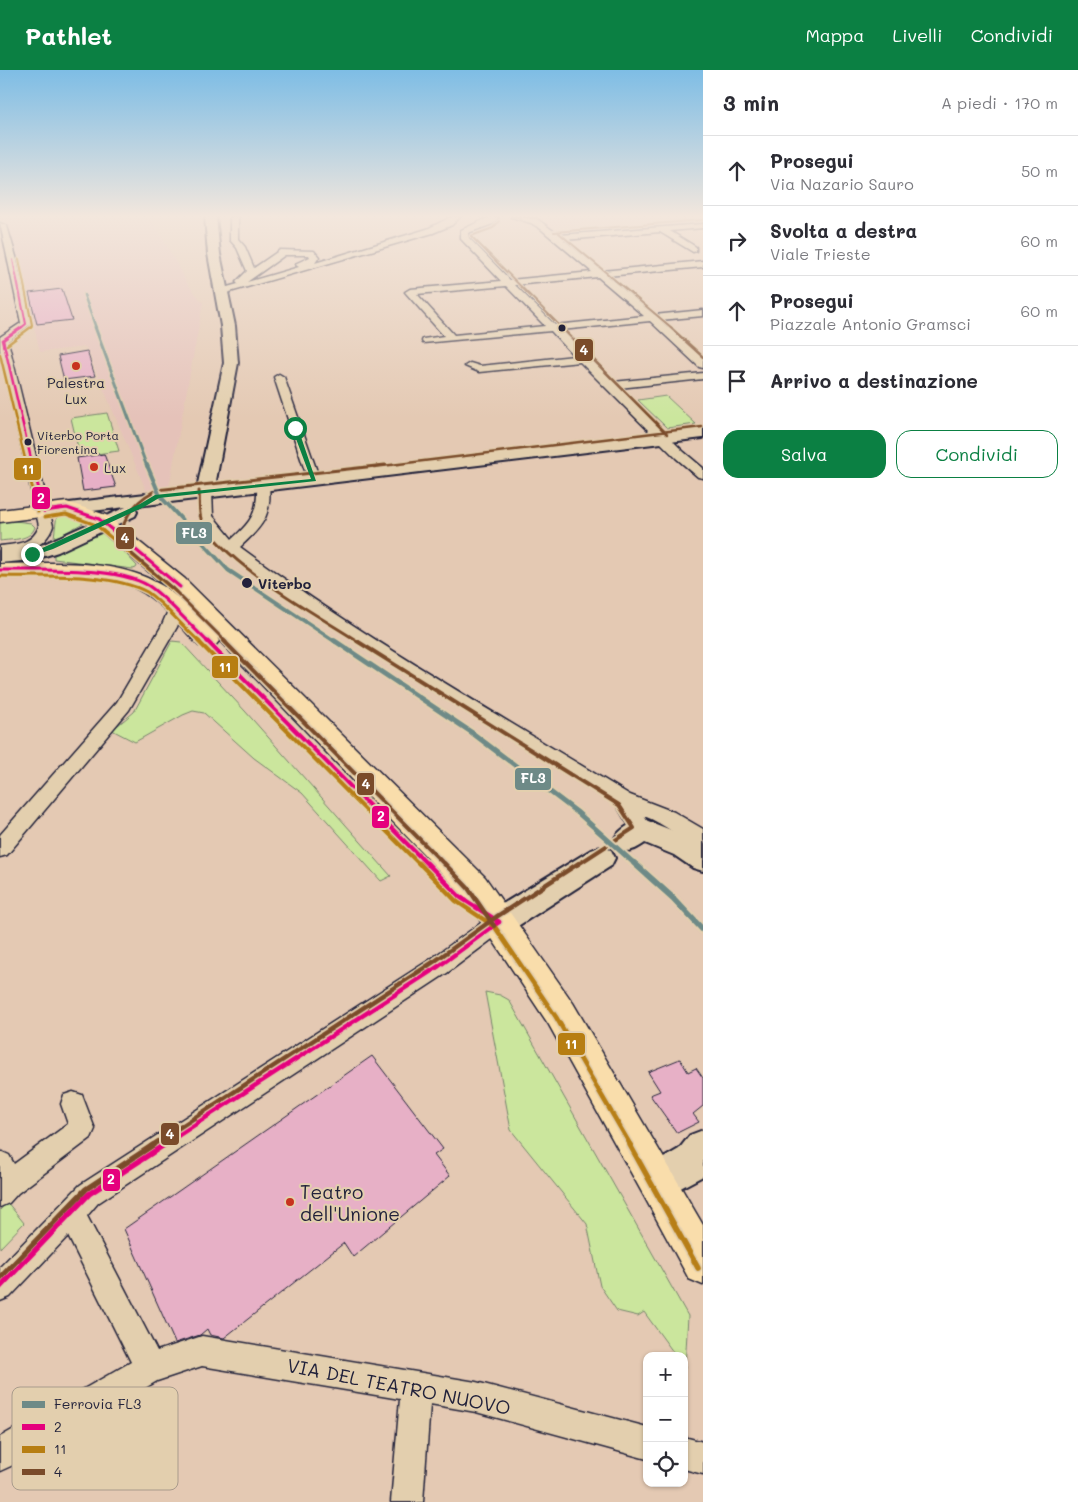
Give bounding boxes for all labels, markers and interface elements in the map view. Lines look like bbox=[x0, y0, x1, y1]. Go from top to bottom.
text: Pathlet bbox=[25, 20, 112, 51]
text: Mappa bbox=[805, 23, 864, 47]
text: Livelli bbox=[892, 23, 943, 47]
text: Condividi bbox=[971, 23, 1053, 47]
text: 3 min bbox=[723, 89, 779, 116]
text: A piedi · 170 m bbox=[941, 92, 1058, 113]
text: Prosegui bbox=[770, 148, 854, 173]
icon: ahead bbox=[723, 157, 751, 185]
text: 50 m bbox=[1021, 160, 1058, 181]
text: Via Nazario Sauro bbox=[770, 173, 914, 194]
text: Svolta a destra bbox=[770, 218, 917, 243]
icon: right bbox=[723, 227, 751, 255]
text: 60 m bbox=[1021, 230, 1058, 251]
text: Viale Trieste bbox=[770, 243, 871, 264]
text: Prosegui bbox=[770, 288, 854, 313]
icon: ahead bbox=[723, 297, 751, 325]
text: 60 m bbox=[1021, 300, 1058, 321]
text: Piazzale Antonio Gramsci bbox=[770, 313, 971, 334]
unlabelled marker bbox=[557, 323, 567, 333]
line badge: 4 bbox=[574, 338, 594, 362]
text: 4 bbox=[580, 340, 589, 359]
marker: Palestra Lux bbox=[70, 360, 82, 372]
icon: arrive bbox=[723, 367, 751, 395]
text: Arrivo a destinazione bbox=[770, 368, 978, 393]
place label: Palestra Lux bbox=[47, 373, 105, 408]
route start bbox=[284, 417, 307, 440]
place label: Viterbo Porta Fiorentina bbox=[37, 427, 119, 457]
button: Salva bbox=[723, 430, 886, 478]
button: Condividi bbox=[896, 430, 1058, 478]
marker: Viterbo Porta Fiorentina bbox=[23, 437, 33, 447]
line badge: 11 bbox=[13, 457, 42, 481]
place label: Lux bbox=[104, 458, 126, 477]
text: 11 bbox=[22, 459, 34, 478]
marker: Lux bbox=[88, 461, 100, 473]
line badge: 2 bbox=[31, 486, 51, 510]
text: 2 bbox=[37, 488, 45, 507]
line badge: FL3 bbox=[175, 521, 213, 545]
text: FL3 bbox=[181, 523, 207, 542]
line badge: 4 bbox=[115, 526, 135, 550]
text: 4 bbox=[121, 528, 130, 547]
route end bbox=[21, 543, 44, 566]
place label: Viterbo bbox=[258, 574, 312, 593]
marker: Viterbo bbox=[240, 576, 254, 590]
line badge: 11 bbox=[211, 655, 239, 679]
text: 11 bbox=[219, 657, 231, 676]
line badge: FL3 bbox=[514, 767, 552, 791]
text: FL3 bbox=[520, 768, 546, 787]
line badge: 4 bbox=[356, 772, 375, 796]
text: 4 bbox=[362, 774, 371, 793]
line badge: 2 bbox=[371, 805, 390, 829]
text: 2 bbox=[377, 806, 385, 825]
line badge: 11 bbox=[557, 1032, 586, 1056]
text: 11 bbox=[565, 1034, 577, 1053]
line badge: 4 bbox=[160, 1122, 180, 1146]
text: 4 bbox=[166, 1124, 175, 1143]
line badge: 2 bbox=[102, 1168, 121, 1192]
text: 2 bbox=[107, 1169, 115, 1188]
place label: Teatro dell'Unione bbox=[300, 1179, 400, 1226]
marker: Teatro dell'Unione bbox=[284, 1196, 296, 1208]
street label: VIA DEL TEATRO NUOVO bbox=[285, 1352, 513, 1420]
map controls bbox=[643, 1352, 688, 1487]
button: + bbox=[643, 1352, 688, 1397]
legend bbox=[12, 1387, 178, 1490]
text: Ferrovia FL3 bbox=[54, 1394, 141, 1413]
button: − bbox=[643, 1397, 688, 1442]
text: 2 bbox=[54, 1417, 62, 1436]
text: 11 bbox=[54, 1439, 67, 1458]
button: locate bbox=[643, 1442, 688, 1487]
text: 4 bbox=[54, 1462, 63, 1481]

